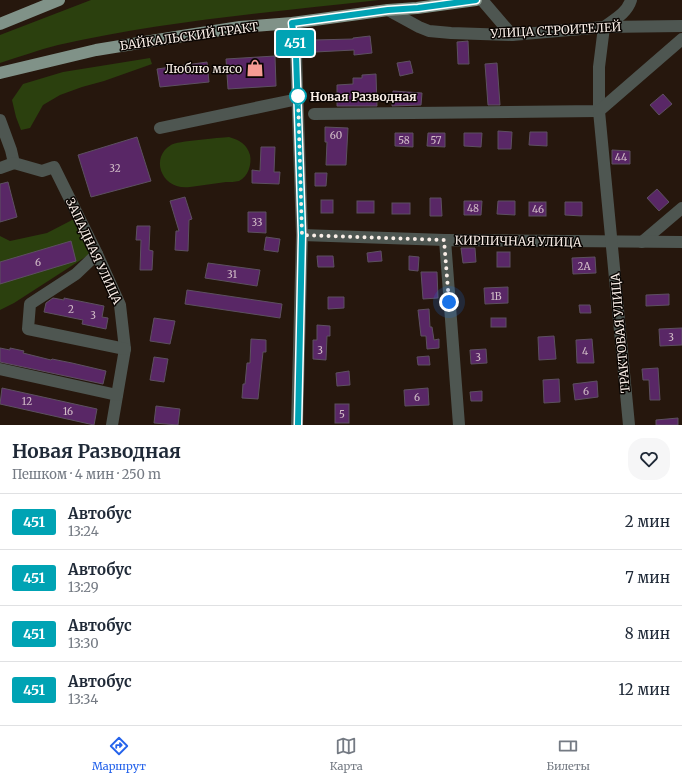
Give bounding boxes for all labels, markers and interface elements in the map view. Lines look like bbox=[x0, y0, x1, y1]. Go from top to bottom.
street label: БАЙКАЛЬСКИЙ ТРАКТ bbox=[119, 19, 260, 53]
street label: УЛИЦА СТРОИТЕЛЕЙ bbox=[489, 19, 622, 41]
line badge: 451 bbox=[272, 30, 318, 56]
text: 451 bbox=[284, 34, 306, 52]
shop icon: Люблю мясо bbox=[245, 58, 265, 78]
place label: Люблю мясо bbox=[165, 61, 242, 76]
marker: Новая Разводная bbox=[289, 87, 307, 105]
place label: Новая Разводная bbox=[310, 89, 417, 104]
house number: 60 bbox=[330, 129, 342, 142]
house number: 58 bbox=[398, 134, 410, 147]
house number: 57 bbox=[430, 134, 442, 147]
house number: 44 bbox=[615, 151, 627, 164]
house number: 32 bbox=[109, 162, 121, 175]
street label: ЗАПАДНАЯ УЛИЦА bbox=[63, 195, 125, 307]
house number: 48 bbox=[467, 202, 479, 215]
house number: 46 bbox=[532, 203, 544, 216]
house number: 33 bbox=[252, 216, 263, 229]
street label: КИРПИЧНАЯ УЛИЦА bbox=[454, 232, 582, 250]
house number: 6 bbox=[35, 256, 41, 269]
house number: 2А bbox=[577, 260, 591, 273]
house number: 31 bbox=[227, 268, 237, 281]
street label: ТРАКТОВАЯ УЛИЦА bbox=[607, 272, 633, 394]
house number: 1В bbox=[490, 290, 502, 303]
your location bbox=[439, 292, 459, 312]
house number: 2 bbox=[68, 303, 74, 316]
house number: 3 bbox=[90, 309, 96, 322]
house number: 3 bbox=[668, 331, 674, 344]
house number: 3 bbox=[317, 344, 323, 357]
house number: 4 bbox=[582, 345, 588, 358]
house number: 3 bbox=[475, 351, 481, 364]
house number: 6 bbox=[583, 385, 589, 398]
house number: 6 bbox=[414, 391, 420, 404]
house number: 12 bbox=[22, 395, 32, 408]
house number: 16 bbox=[63, 405, 73, 418]
house number: 5 bbox=[339, 408, 345, 421]
button: heart bbox=[628, 438, 670, 480]
text: Новая Разводная bbox=[12, 439, 181, 463]
text: Пешком · 4 мин · 250 m bbox=[12, 466, 161, 483]
text: Автобус bbox=[68, 504, 132, 523]
text: 2 мин bbox=[625, 512, 670, 531]
text: 451 bbox=[23, 513, 45, 531]
text: 13:24 bbox=[68, 523, 99, 540]
text: Автобус bbox=[68, 560, 132, 579]
text: 7 мин bbox=[625, 568, 670, 587]
text: 451 bbox=[23, 569, 45, 587]
text: 13:29 bbox=[68, 579, 99, 596]
text: Автобус bbox=[68, 616, 132, 635]
text: 8 мин bbox=[625, 624, 670, 643]
text: 451 bbox=[23, 625, 45, 643]
text: 13:30 bbox=[68, 635, 99, 652]
text: Автобус bbox=[68, 672, 132, 691]
text: 12 мин bbox=[618, 680, 670, 699]
text: 451 bbox=[23, 681, 45, 699]
text: 13:34 bbox=[68, 691, 98, 708]
tab: Маршрут bbox=[92, 735, 146, 773]
tab: Карта bbox=[330, 735, 363, 773]
tab: Билеты bbox=[547, 735, 590, 773]

